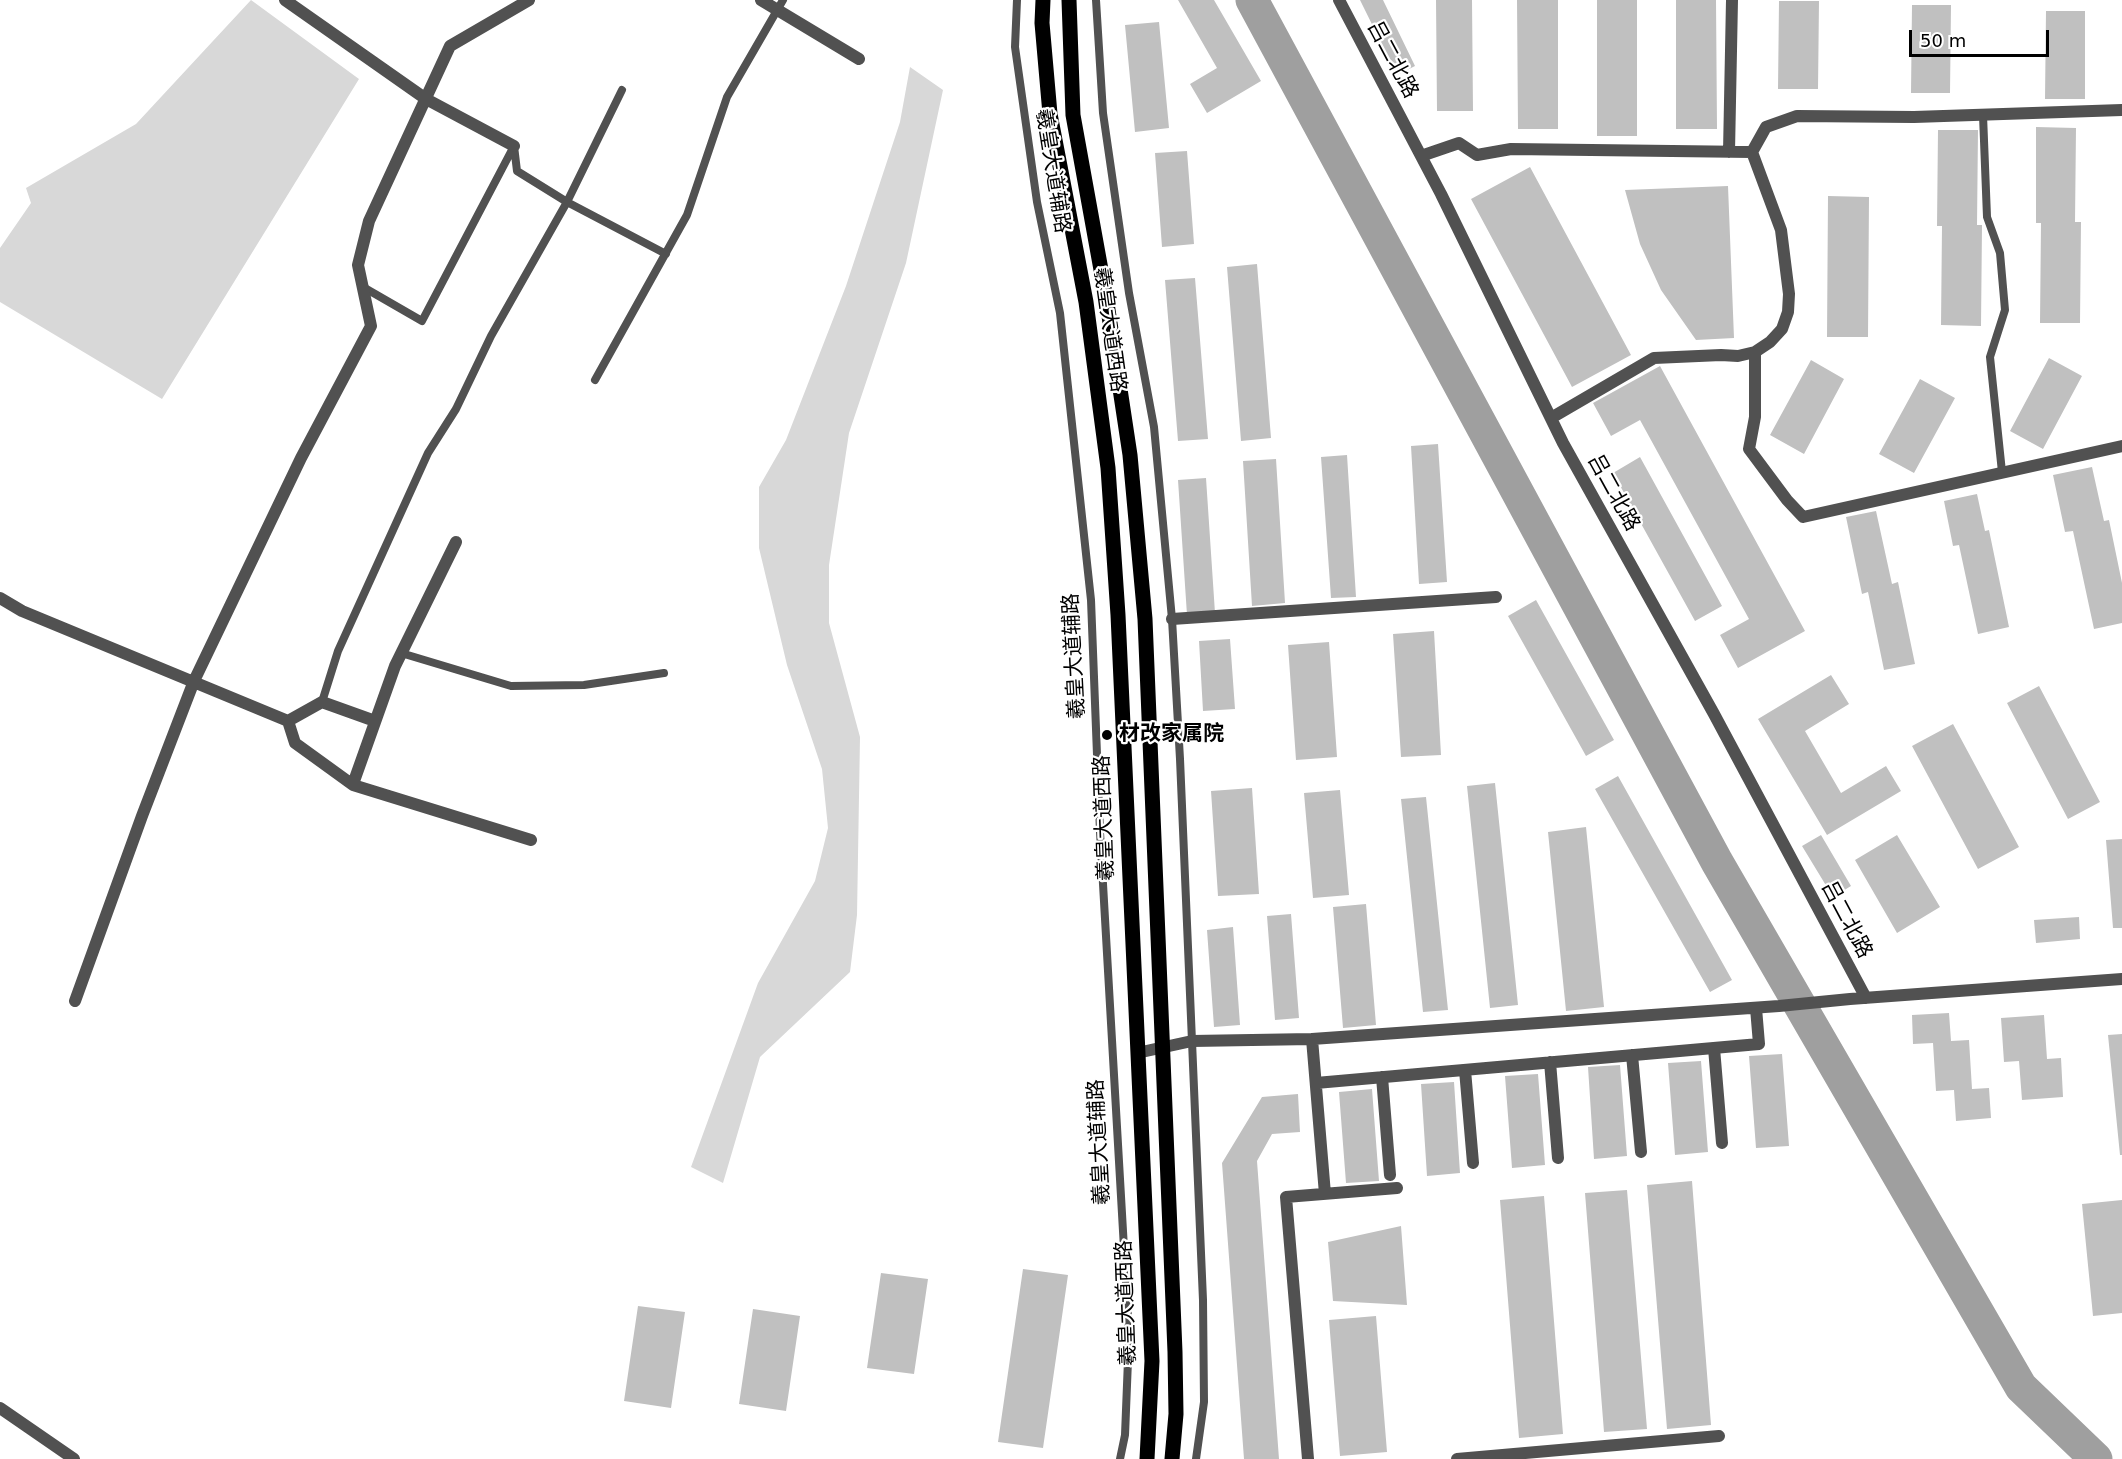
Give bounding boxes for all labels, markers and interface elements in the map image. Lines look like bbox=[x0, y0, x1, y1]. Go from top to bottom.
street label: 吕二北路 bbox=[1361, 17, 1423, 103]
scale bar bbox=[1912, 18, 2052, 56]
text: 50 m bbox=[1920, 30, 1966, 51]
street label: 羲皇大道辅路 bbox=[1030, 107, 1074, 235]
street label: 羲皇大道西路 bbox=[1088, 266, 1130, 394]
street label: 吕二北路 bbox=[1582, 450, 1644, 536]
street label: 羲皇大道辅路 bbox=[1059, 592, 1091, 720]
place label: 材改家属院 bbox=[1119, 722, 1224, 748]
marker: 材改家属院 bbox=[1100, 728, 1114, 742]
street label: 羲皇大道西路 bbox=[1090, 755, 1120, 881]
street label: 吕二北路 bbox=[1815, 877, 1877, 963]
street label: 羲皇大道辅路 bbox=[1084, 1078, 1116, 1206]
street label: 羲皇大道西路 bbox=[1112, 1240, 1142, 1366]

